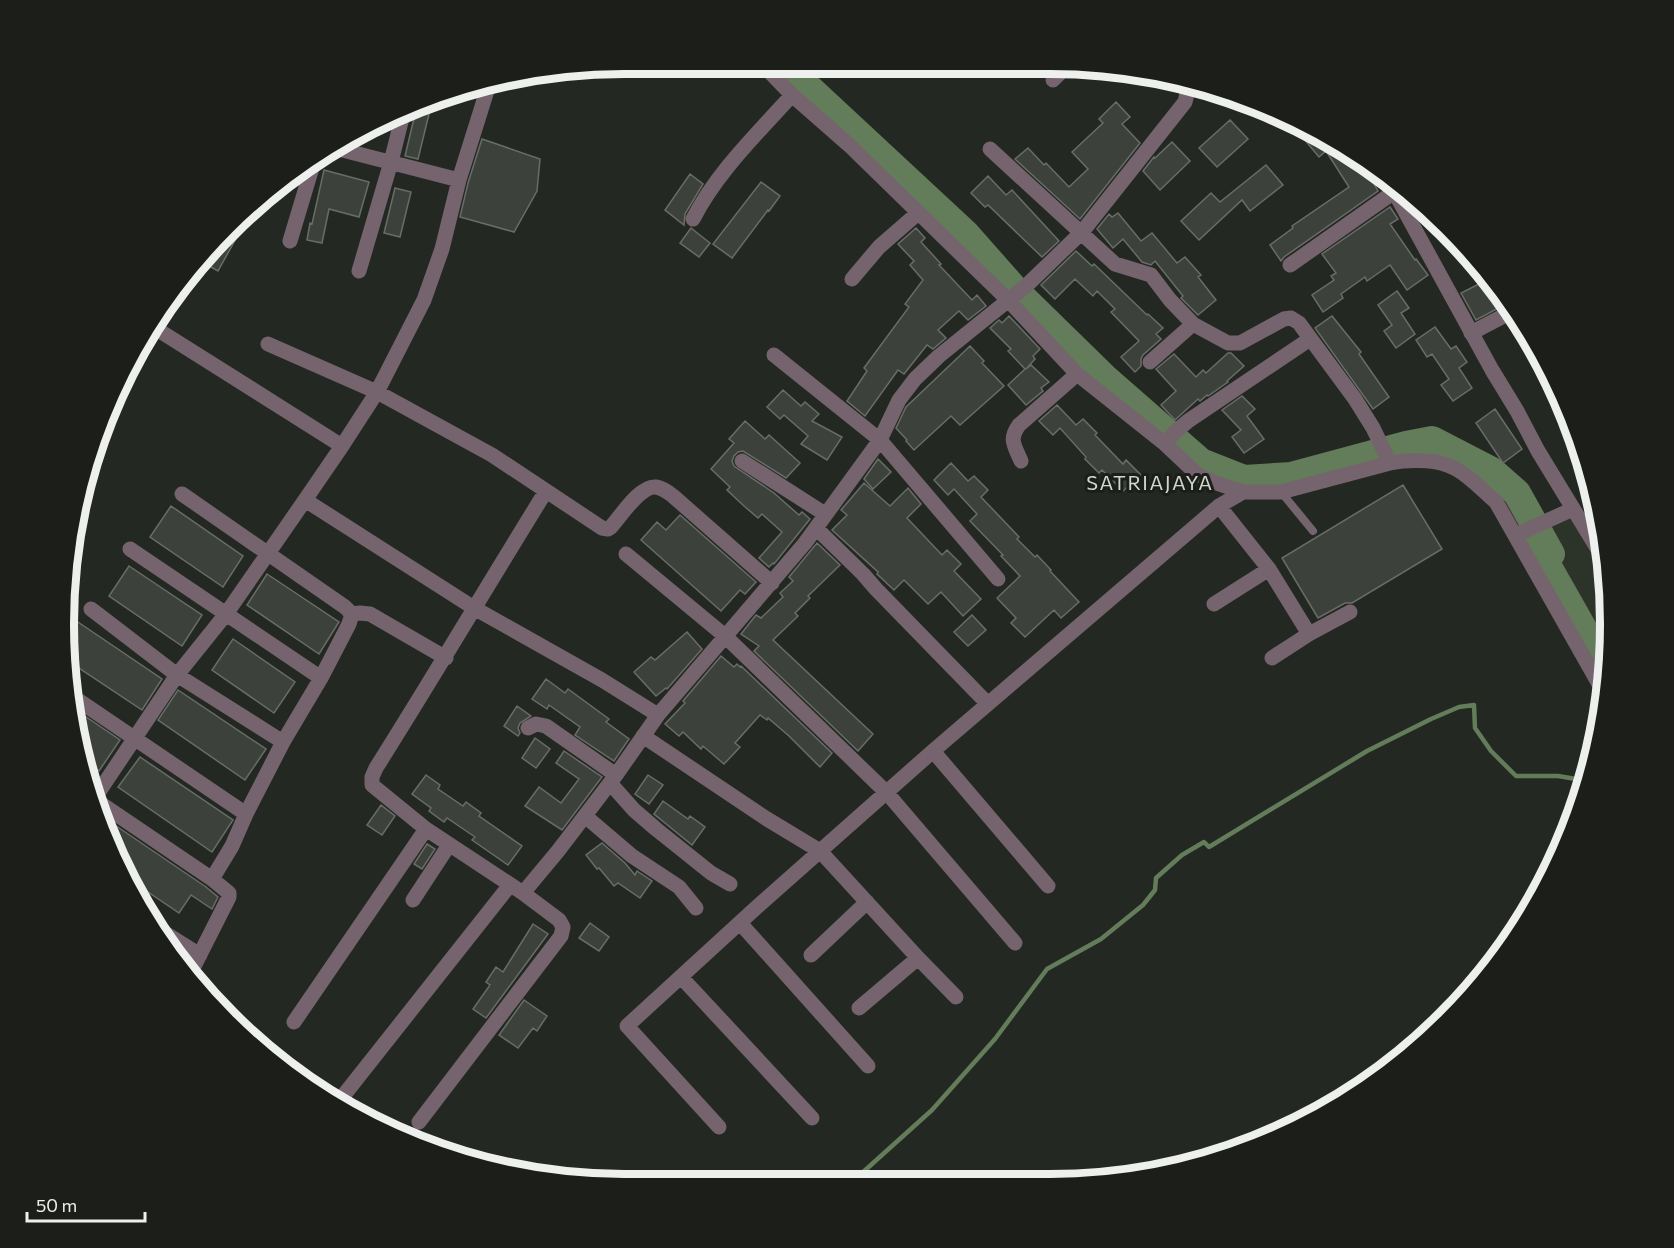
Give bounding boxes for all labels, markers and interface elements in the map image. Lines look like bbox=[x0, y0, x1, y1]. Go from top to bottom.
district label: SATRIAJAYA bbox=[1086, 470, 1214, 494]
scale bar bbox=[27, 1185, 146, 1223]
text: 50 m bbox=[36, 1194, 77, 1216]

